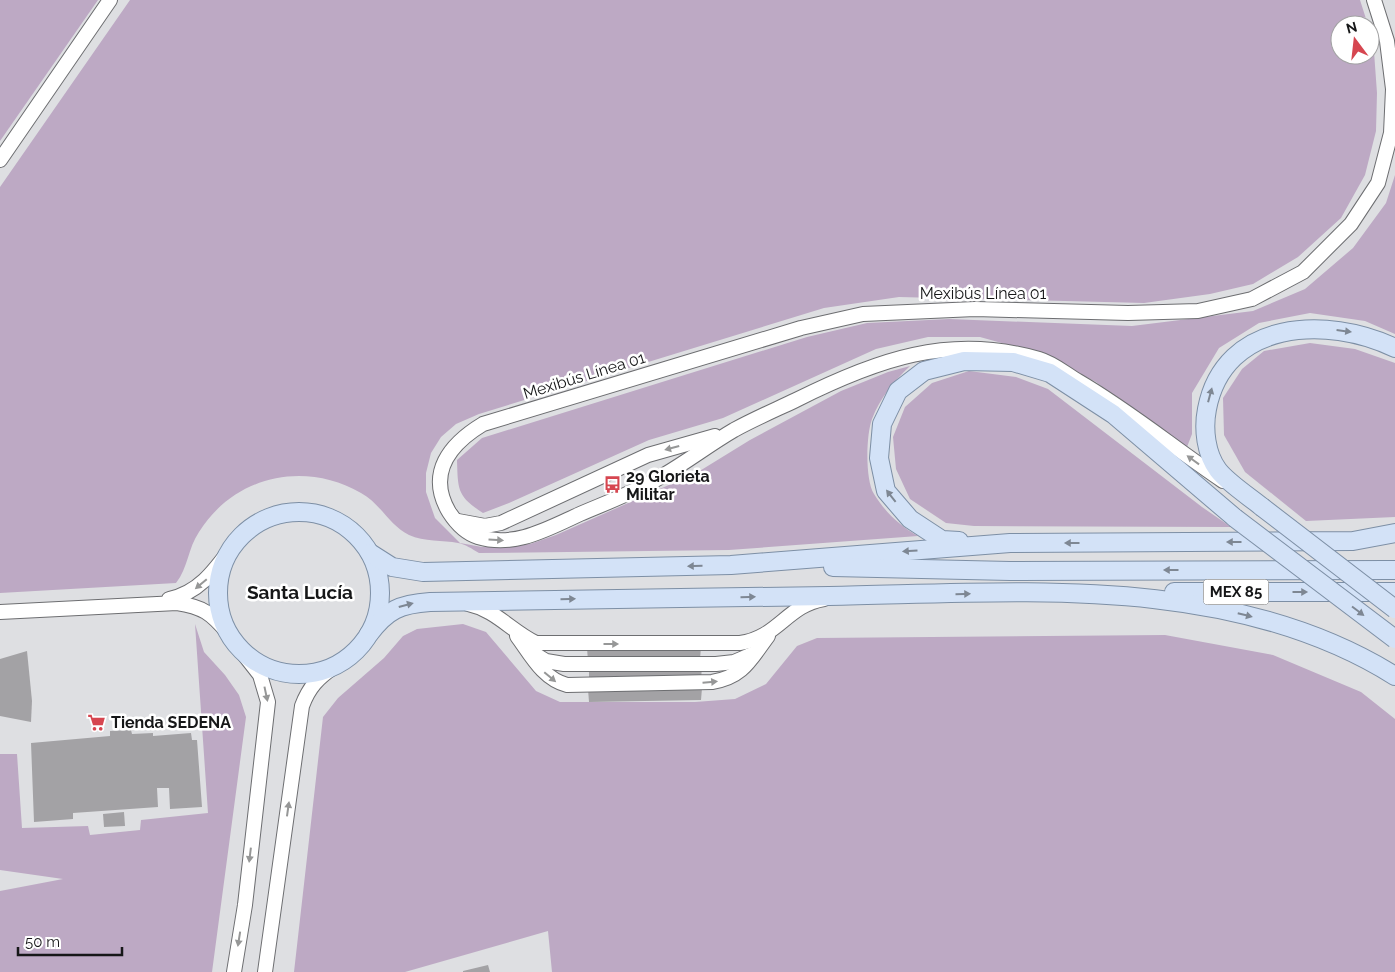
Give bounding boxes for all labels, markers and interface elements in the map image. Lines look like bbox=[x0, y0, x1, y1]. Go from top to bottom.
north arrow bbox=[1330, 15, 1380, 65]
text: N bbox=[1344, 18, 1359, 37]
street label: Mexibús Línea 01 bbox=[920, 284, 1046, 303]
one-way arrow bbox=[1336, 327, 1352, 335]
street label: Mexibús Línea 01 bbox=[521, 348, 648, 403]
one-way arrow bbox=[1206, 387, 1214, 402]
one-way arrow bbox=[664, 445, 679, 453]
one-way arrow bbox=[1186, 455, 1200, 465]
place label: 29 Glorieta Militar bbox=[626, 467, 710, 504]
bus stop icon: 29 Glorieta Militar bbox=[602, 475, 622, 495]
one-way arrow bbox=[886, 489, 896, 503]
one-way arrow bbox=[488, 536, 504, 544]
one-way arrow bbox=[1226, 538, 1242, 546]
one-way arrow bbox=[1064, 539, 1080, 547]
one-way arrow bbox=[901, 548, 917, 556]
one-way arrow bbox=[687, 562, 703, 570]
one-way arrow bbox=[1163, 566, 1179, 574]
one-way arrow bbox=[195, 578, 207, 590]
road number: MEX 85 bbox=[1204, 580, 1268, 604]
district label: Santa Lucía bbox=[247, 581, 353, 603]
one-way arrow bbox=[1292, 588, 1308, 596]
one-way arrow bbox=[956, 590, 972, 598]
one-way arrow bbox=[741, 593, 757, 601]
one-way arrow bbox=[561, 595, 577, 603]
one-way arrow bbox=[399, 601, 414, 609]
one-way arrow bbox=[1351, 606, 1365, 616]
one-way arrow bbox=[1238, 612, 1253, 620]
one-way arrow bbox=[604, 640, 620, 648]
one-way arrow bbox=[544, 671, 556, 683]
one-way arrow bbox=[703, 677, 719, 685]
one-way arrow bbox=[262, 686, 270, 701]
supermarket icon: Tienda SEDENA bbox=[87, 712, 107, 732]
place label: Tienda SEDENA bbox=[111, 713, 231, 732]
one-way arrow bbox=[284, 801, 292, 817]
one-way arrow bbox=[246, 847, 254, 863]
scale bar bbox=[18, 924, 121, 956]
one-way arrow bbox=[235, 931, 243, 947]
text: 50 m bbox=[25, 933, 60, 951]

